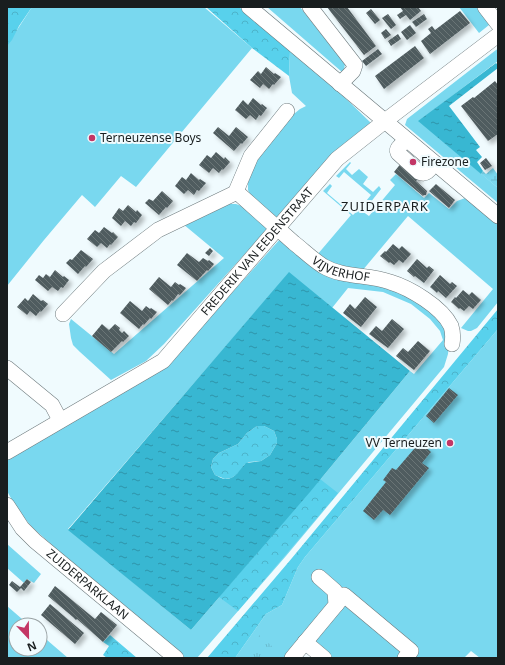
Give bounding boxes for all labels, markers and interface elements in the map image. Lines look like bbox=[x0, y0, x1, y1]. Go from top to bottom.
place label: Terneuzense Boys bbox=[100, 129, 202, 146]
marker: Terneuzense Boys bbox=[87, 133, 97, 143]
place label: Firezone bbox=[421, 153, 469, 170]
marker: Firezone bbox=[408, 157, 418, 167]
street label: FREDERIK VAN EEDENSTRAAT bbox=[197, 183, 317, 319]
district label: ZUIDERPARK bbox=[341, 197, 429, 215]
street label: VIJVERHOF bbox=[308, 252, 371, 285]
place label: VV Terneuzen bbox=[365, 434, 442, 451]
marker: VV Terneuzen bbox=[445, 438, 455, 448]
street label: ZUIDERPARKLAAN bbox=[43, 545, 133, 623]
north arrow bbox=[8, 617, 48, 657]
text: N bbox=[25, 638, 39, 655]

